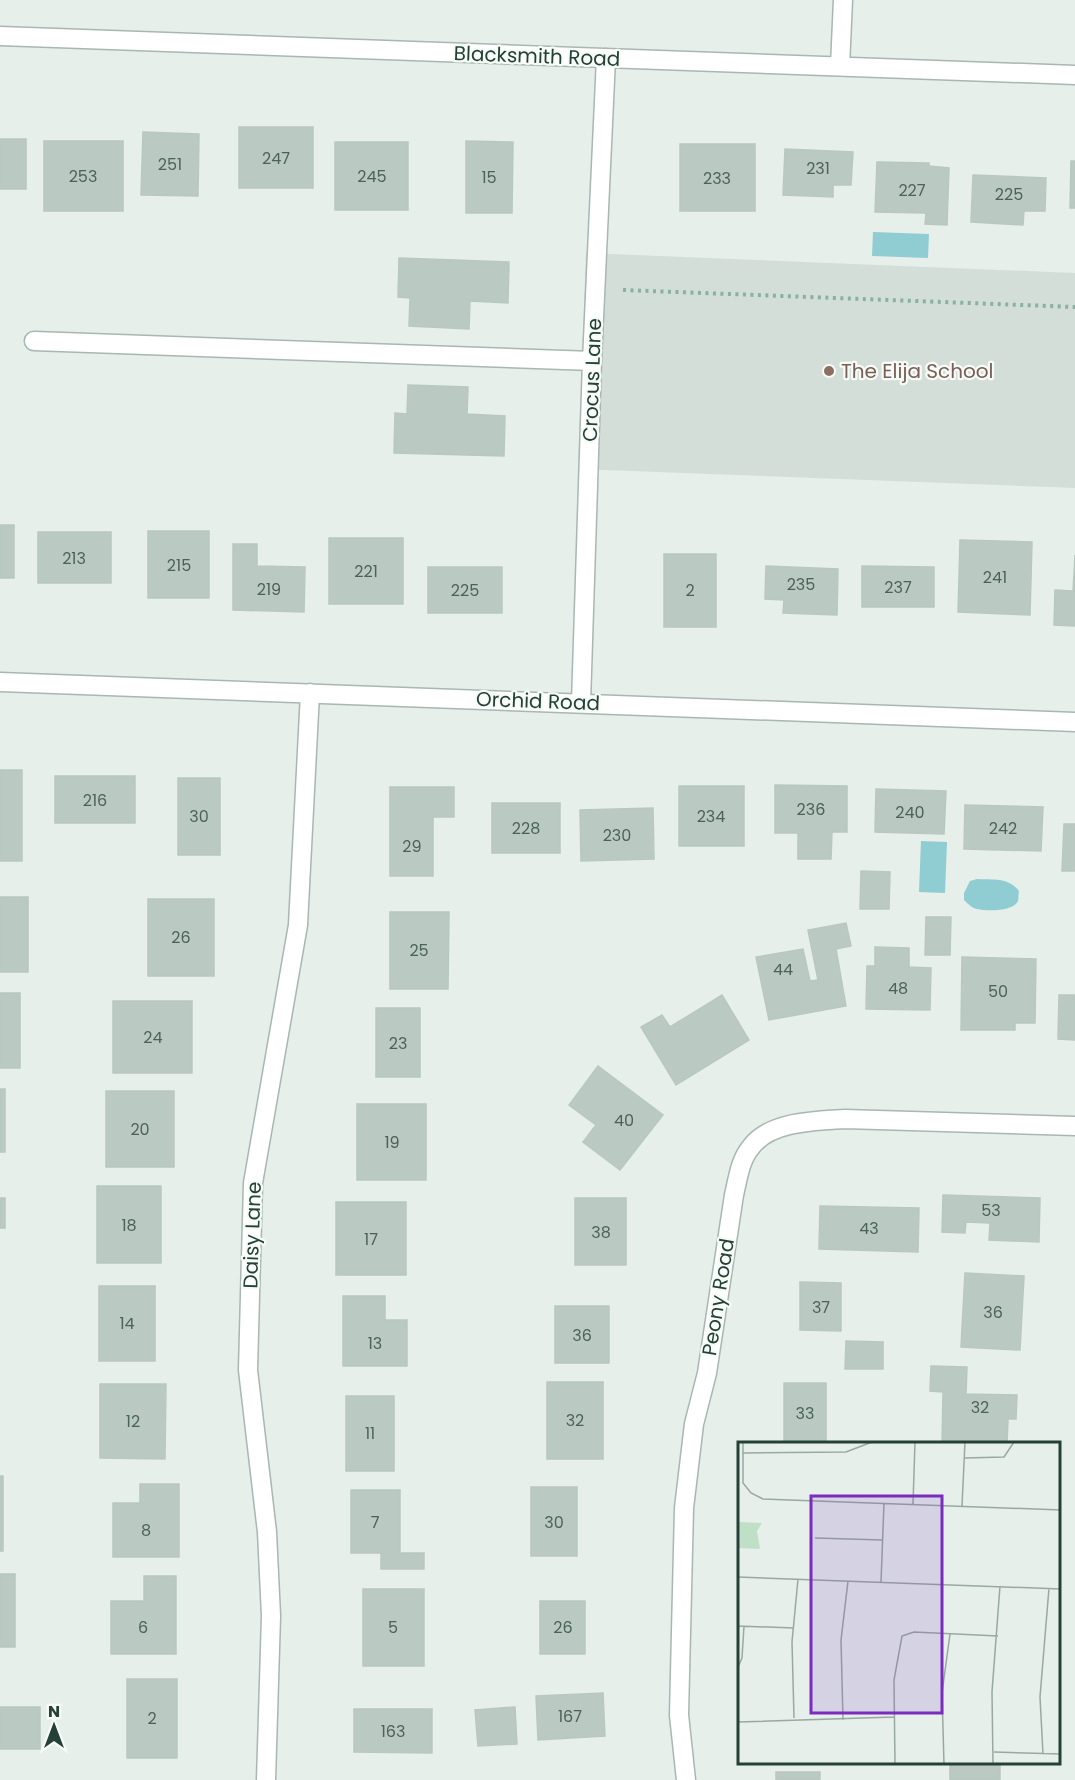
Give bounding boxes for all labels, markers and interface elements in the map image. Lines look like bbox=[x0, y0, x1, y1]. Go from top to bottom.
street label: Blacksmith Road bbox=[453, 39, 621, 73]
house number: 247 bbox=[262, 147, 290, 170]
house number: 251 bbox=[158, 153, 182, 176]
house number: 231 bbox=[806, 157, 830, 180]
house number: 253 bbox=[69, 165, 97, 188]
house number: 245 bbox=[357, 165, 387, 188]
house number: 15 bbox=[481, 166, 497, 189]
house number: 233 bbox=[703, 167, 731, 190]
house number: 227 bbox=[898, 179, 926, 202]
house number: 225 bbox=[995, 183, 1023, 206]
street label: Crocus Lane bbox=[576, 318, 608, 442]
place label: The Elija School bbox=[841, 357, 993, 385]
marker: The Elija School bbox=[822, 364, 836, 378]
house number: 213 bbox=[62, 547, 86, 570]
house number: 215 bbox=[167, 554, 191, 577]
house number: 221 bbox=[354, 560, 378, 583]
house number: 241 bbox=[983, 566, 1007, 589]
house number: 235 bbox=[787, 573, 815, 596]
house number: 237 bbox=[884, 576, 912, 599]
house number: 219 bbox=[257, 578, 281, 601]
house number: 225 bbox=[451, 579, 479, 602]
house number: 2 bbox=[685, 579, 695, 602]
street label: Orchid Road bbox=[476, 685, 600, 717]
house number: 216 bbox=[83, 789, 107, 812]
house number: 236 bbox=[797, 798, 825, 821]
house number: 240 bbox=[895, 801, 925, 824]
house number: 30 bbox=[189, 805, 209, 828]
house number: 234 bbox=[697, 805, 725, 828]
house number: 228 bbox=[512, 817, 540, 840]
house number: 242 bbox=[989, 817, 1017, 840]
house number: 230 bbox=[603, 824, 631, 847]
house number: 29 bbox=[402, 835, 422, 858]
house number: 26 bbox=[171, 926, 191, 949]
house number: 25 bbox=[409, 939, 429, 962]
house number: 44 bbox=[773, 958, 793, 981]
house number: 48 bbox=[888, 977, 908, 1000]
house number: 50 bbox=[988, 980, 1008, 1003]
house number: 24 bbox=[143, 1026, 163, 1049]
house number: 23 bbox=[389, 1032, 407, 1055]
house number: 40 bbox=[614, 1109, 634, 1132]
house number: 20 bbox=[130, 1118, 150, 1141]
house number: 19 bbox=[384, 1131, 400, 1154]
street label: Daisy Lane bbox=[236, 1181, 268, 1289]
house number: 53 bbox=[981, 1199, 1001, 1222]
house number: 18 bbox=[121, 1214, 137, 1237]
house number: 43 bbox=[859, 1217, 879, 1240]
house number: 38 bbox=[591, 1221, 611, 1244]
house number: 17 bbox=[364, 1228, 378, 1251]
street label: Peony Road bbox=[695, 1236, 741, 1358]
house number: 37 bbox=[812, 1296, 830, 1319]
house number: 36 bbox=[983, 1301, 1003, 1324]
house number: 14 bbox=[119, 1312, 135, 1335]
house number: 36 bbox=[572, 1324, 592, 1347]
house number: 13 bbox=[368, 1332, 382, 1355]
house number: 32 bbox=[971, 1396, 989, 1419]
house number: 33 bbox=[796, 1402, 814, 1425]
house number: 32 bbox=[566, 1409, 584, 1432]
house number: 12 bbox=[126, 1410, 140, 1433]
house number: 11 bbox=[365, 1422, 375, 1445]
inset map bbox=[738, 1442, 1060, 1765]
house number: 7 bbox=[371, 1511, 380, 1534]
house number: 30 bbox=[544, 1511, 564, 1534]
house number: 8 bbox=[141, 1519, 151, 1542]
house number: 6 bbox=[138, 1616, 148, 1639]
house number: 5 bbox=[388, 1616, 398, 1639]
house number: 26 bbox=[553, 1616, 573, 1639]
north arrow bbox=[24, 1696, 84, 1756]
text: N bbox=[48, 1700, 60, 1723]
house number: 167 bbox=[558, 1705, 582, 1728]
house number: 2 bbox=[147, 1707, 157, 1730]
house number: 163 bbox=[381, 1720, 405, 1743]

